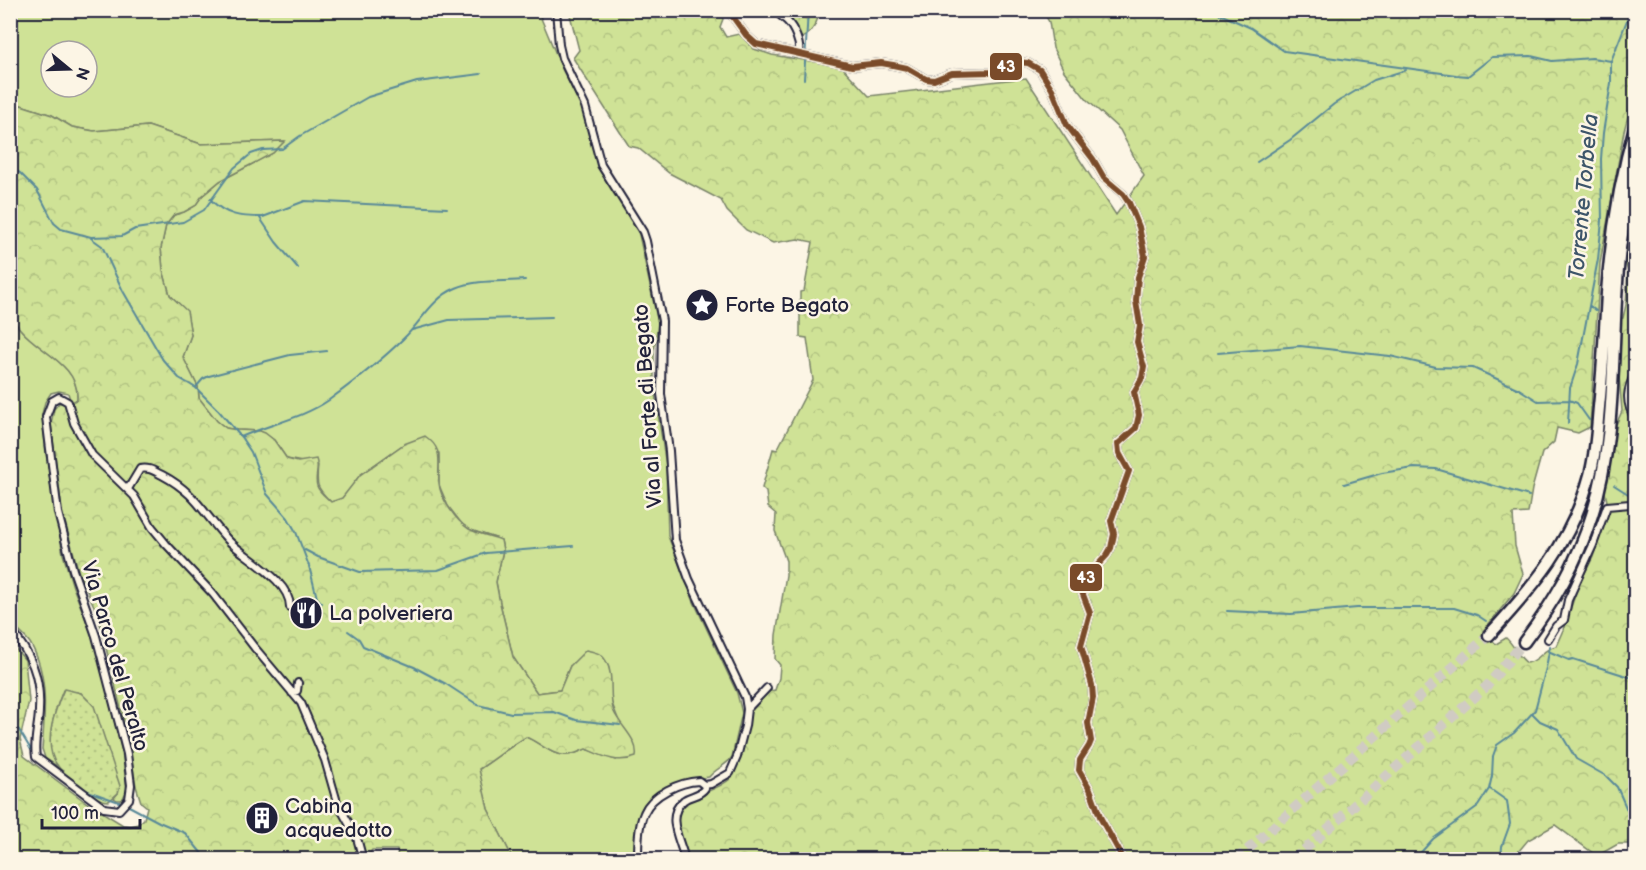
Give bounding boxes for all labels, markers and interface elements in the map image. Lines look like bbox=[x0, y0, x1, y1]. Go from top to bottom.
north arrow bbox=[39, 39, 99, 99]
line badge: 43 bbox=[989, 52, 1023, 81]
text: 43 bbox=[997, 58, 1015, 77]
text: N bbox=[71, 65, 93, 82]
water label: Torrente Torbella bbox=[1563, 113, 1605, 281]
place icon: Forte Begato bbox=[684, 287, 720, 323]
place label: Forte Begato bbox=[725, 293, 849, 318]
street label: Via al Forte di Begato bbox=[628, 303, 668, 509]
street label: Via Parco del Peralto bbox=[76, 558, 154, 754]
line badge: 43 bbox=[1069, 563, 1103, 592]
text: 43 bbox=[1077, 569, 1095, 588]
restaurant icon: La polveriera bbox=[288, 595, 324, 631]
place label: La polveriera bbox=[329, 601, 453, 626]
scale bar bbox=[42, 792, 140, 830]
place label: Cabina acquedotto bbox=[285, 794, 392, 843]
building icon: Cabina acquedotto bbox=[244, 800, 280, 836]
text: 100 m bbox=[51, 803, 99, 824]

